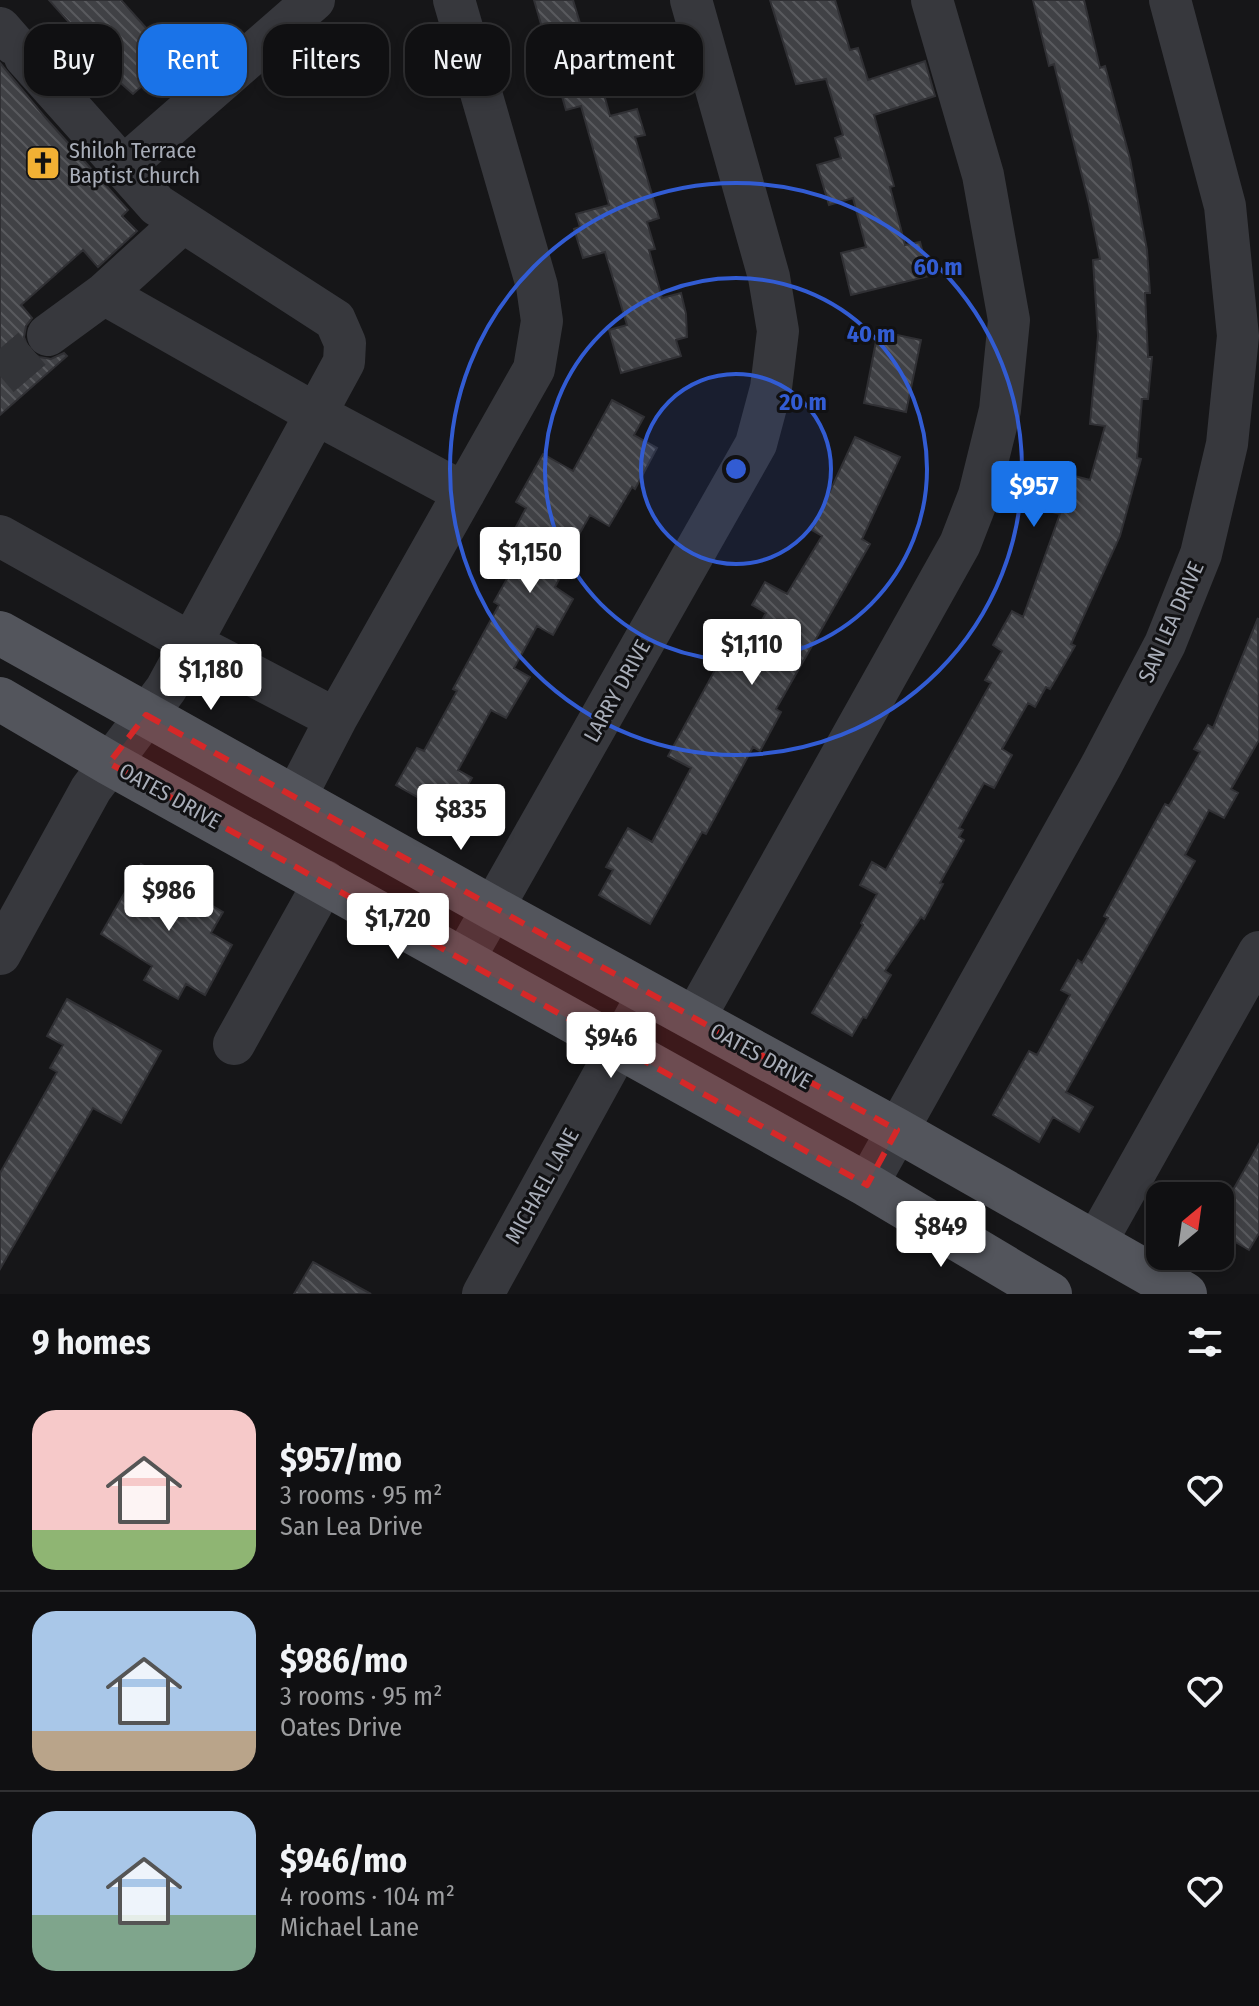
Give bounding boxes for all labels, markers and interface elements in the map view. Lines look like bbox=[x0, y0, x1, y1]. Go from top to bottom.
chip: Buy bbox=[24, 24, 122, 96]
chip: Rent bbox=[138, 24, 247, 96]
chip: Filters bbox=[263, 24, 389, 96]
chip: New bbox=[405, 24, 510, 96]
chip: Apartment bbox=[526, 24, 703, 96]
place label: Shiloh Terrace Baptist Church bbox=[69, 137, 200, 189]
church icon: Shiloh Terrace Baptist Church bbox=[24, 144, 62, 182]
text: 60 m bbox=[914, 253, 962, 281]
text: 40 m bbox=[847, 320, 895, 348]
text: 20 m bbox=[778, 388, 827, 416]
centre of rings bbox=[722, 455, 750, 483]
pin: $957 bbox=[987, 461, 1081, 529]
text: $957 bbox=[1009, 471, 1059, 502]
pin: $1,150 bbox=[465, 527, 595, 595]
text: $1,150 bbox=[498, 537, 562, 568]
street label: SAN LEA DRIVE bbox=[1132, 557, 1210, 687]
pin: $1,110 bbox=[687, 619, 817, 687]
text: $1,110 bbox=[721, 629, 783, 660]
street label: LARRY DRIVE bbox=[578, 635, 656, 747]
pin: $1,180 bbox=[146, 644, 276, 712]
text: $1,180 bbox=[178, 654, 244, 685]
street label: OATES DRIVE bbox=[114, 757, 226, 835]
pin: $835 bbox=[414, 784, 508, 852]
text: $835 bbox=[435, 794, 487, 825]
pin: $986 bbox=[122, 865, 216, 933]
text: $986 bbox=[142, 875, 196, 906]
pin: $1,720 bbox=[333, 893, 463, 961]
text: $1,720 bbox=[365, 903, 431, 934]
pin: $946 bbox=[564, 1012, 658, 1080]
street label: OATES DRIVE bbox=[705, 1017, 817, 1095]
text: $946 bbox=[585, 1022, 637, 1053]
street label: MICHAEL LANE bbox=[499, 1124, 585, 1248]
north arrow bbox=[1146, 1182, 1234, 1270]
map controls bbox=[1146, 1182, 1234, 1270]
pin: $849 bbox=[894, 1201, 988, 1269]
text: $849 bbox=[914, 1211, 968, 1242]
icon: filters bbox=[1183, 1320, 1227, 1364]
text: 9 homes bbox=[32, 1322, 151, 1363]
text: $957/mo bbox=[280, 1439, 402, 1480]
icon: home bbox=[96, 1442, 192, 1538]
icon: heart bbox=[1183, 1468, 1227, 1512]
text: 3 rooms · 95 m² bbox=[280, 1480, 442, 1511]
text: San Lea Drive bbox=[280, 1511, 423, 1542]
text: $986/mo bbox=[280, 1640, 408, 1681]
icon: home bbox=[96, 1643, 192, 1739]
icon: heart bbox=[1183, 1669, 1227, 1713]
text: 3 rooms · 95 m² bbox=[280, 1681, 442, 1712]
text: Oates Drive bbox=[280, 1712, 402, 1743]
text: $946/mo bbox=[280, 1840, 407, 1881]
icon: home bbox=[96, 1843, 192, 1939]
icon: heart bbox=[1183, 1869, 1227, 1913]
text: 4 rooms · 104 m² bbox=[280, 1881, 455, 1912]
text: Michael Lane bbox=[280, 1912, 419, 1943]

